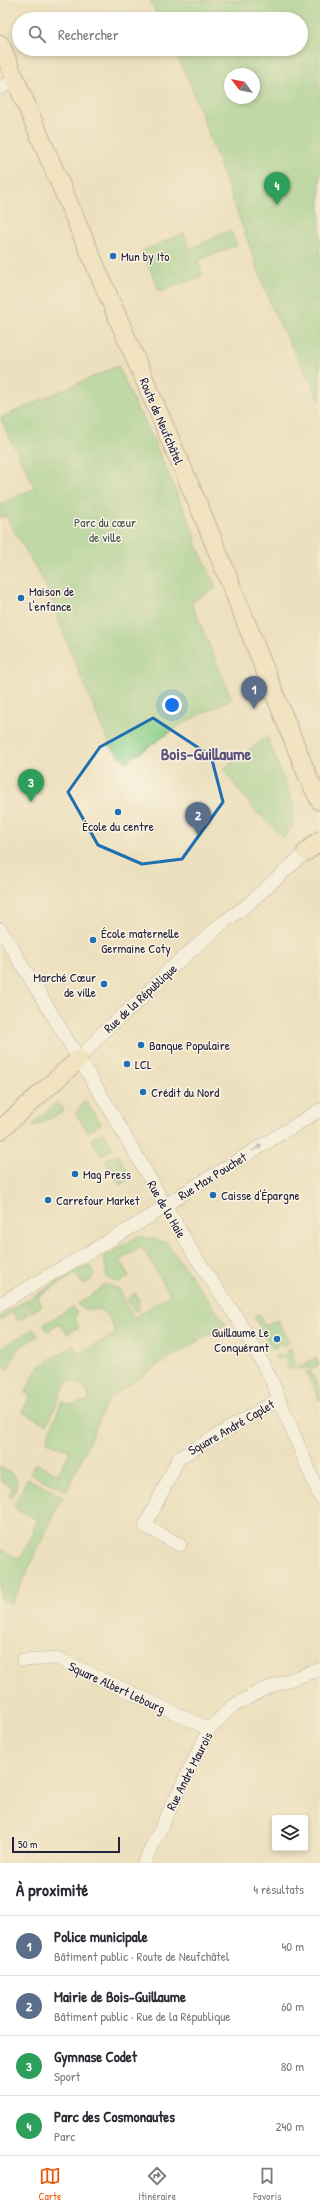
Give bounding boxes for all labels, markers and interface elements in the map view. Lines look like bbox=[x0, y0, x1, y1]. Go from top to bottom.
search box bbox=[12, 12, 308, 56]
icon: search bbox=[26, 23, 48, 45]
text: Rechercher bbox=[58, 24, 119, 45]
north arrow bbox=[224, 68, 260, 104]
pin: 4 bbox=[264, 172, 290, 205]
place label: Mun by Ito bbox=[121, 247, 169, 265]
marker: Mun by Ito bbox=[108, 251, 118, 261]
street label: Route de Neufchâtel bbox=[136, 375, 189, 468]
park label: Parc du cœur de ville bbox=[74, 513, 136, 546]
place label: Maison de l'enfance bbox=[29, 582, 74, 615]
marker: Maison de l'enfance bbox=[16, 593, 26, 603]
pin: 1 bbox=[241, 676, 267, 709]
your location bbox=[162, 695, 182, 715]
district label: Bois-Guillaume bbox=[161, 742, 252, 765]
pin: 3 bbox=[18, 769, 44, 802]
pin: 2 bbox=[185, 802, 211, 835]
marker: École du centre bbox=[113, 807, 123, 817]
place label: École du centre bbox=[82, 817, 154, 835]
place label: École maternelle Germaine Coty bbox=[101, 924, 179, 957]
marker: École maternelle Germaine Coty bbox=[88, 935, 98, 945]
street label: Rue de la République bbox=[99, 959, 181, 1037]
place label: Marché Cœur de ville bbox=[33, 968, 96, 1001]
marker: Marché Cœur de ville bbox=[99, 979, 109, 989]
place label: Banque Populaire bbox=[149, 1036, 230, 1054]
marker: Banque Populaire bbox=[136, 1040, 146, 1050]
place label: LCL bbox=[135, 1055, 152, 1073]
marker: LCL bbox=[122, 1059, 132, 1069]
place label: Crédit du Nord bbox=[151, 1083, 219, 1101]
marker: Crédit du Nord bbox=[138, 1087, 148, 1097]
one-way arrow bbox=[252, 1144, 262, 1152]
street label: Rue Max Pouchet bbox=[174, 1147, 250, 1204]
place label: Mag Press bbox=[83, 1165, 131, 1183]
marker: Mag Press bbox=[70, 1169, 80, 1179]
street label: Rue de la Haie bbox=[143, 1177, 191, 1241]
place label: Caisse d'Épargne bbox=[221, 1186, 300, 1204]
marker: Caisse d'Épargne bbox=[208, 1190, 218, 1200]
place label: Carrefour Market bbox=[56, 1191, 140, 1209]
marker: Carrefour Market bbox=[43, 1195, 53, 1205]
place label: Guillaume Le Conquérant bbox=[212, 1323, 270, 1356]
marker: Guillaume Le Conquérant bbox=[272, 1334, 282, 1344]
street label: Square André Caplet bbox=[185, 1395, 278, 1459]
street label: Square Albert Lebourg bbox=[66, 1657, 169, 1717]
street label: Rue André Maurois bbox=[161, 1729, 217, 1813]
map controls bbox=[272, 1815, 308, 1851]
button: layers bbox=[272, 1815, 308, 1851]
scale bar bbox=[12, 1835, 120, 1854]
text: 50 m bbox=[18, 1837, 38, 1851]
text: À proximité bbox=[16, 1878, 88, 1901]
text: 4 résultats bbox=[253, 1880, 304, 1898]
text: Police municipale bbox=[54, 1926, 148, 1947]
text: 1 bbox=[27, 1937, 31, 1955]
text: 40 m bbox=[281, 1937, 304, 1955]
text: Bâtiment public · Route de Neufchâtel bbox=[54, 1947, 229, 1965]
text: Mairie de Bois-Guillaume bbox=[54, 1986, 186, 2007]
text: 2 bbox=[26, 1997, 32, 2015]
text: 60 m bbox=[281, 1997, 304, 2015]
text: Bâtiment public · Rue de la République bbox=[54, 2007, 231, 2025]
text: Gymnase Codet bbox=[54, 2046, 137, 2067]
text: 3 bbox=[26, 2057, 32, 2075]
text: 80 m bbox=[281, 2057, 304, 2075]
text: Sport bbox=[54, 2067, 80, 2085]
text: Parc des Cosmonautes bbox=[54, 2106, 175, 2127]
text: 4 bbox=[27, 2117, 31, 2135]
text: 240 m bbox=[275, 2117, 304, 2135]
text: Parc bbox=[54, 2127, 75, 2145]
tab: Carte bbox=[39, 2165, 61, 2203]
tab: Itinéraire bbox=[138, 2165, 176, 2203]
tab: Favoris bbox=[253, 2165, 281, 2203]

